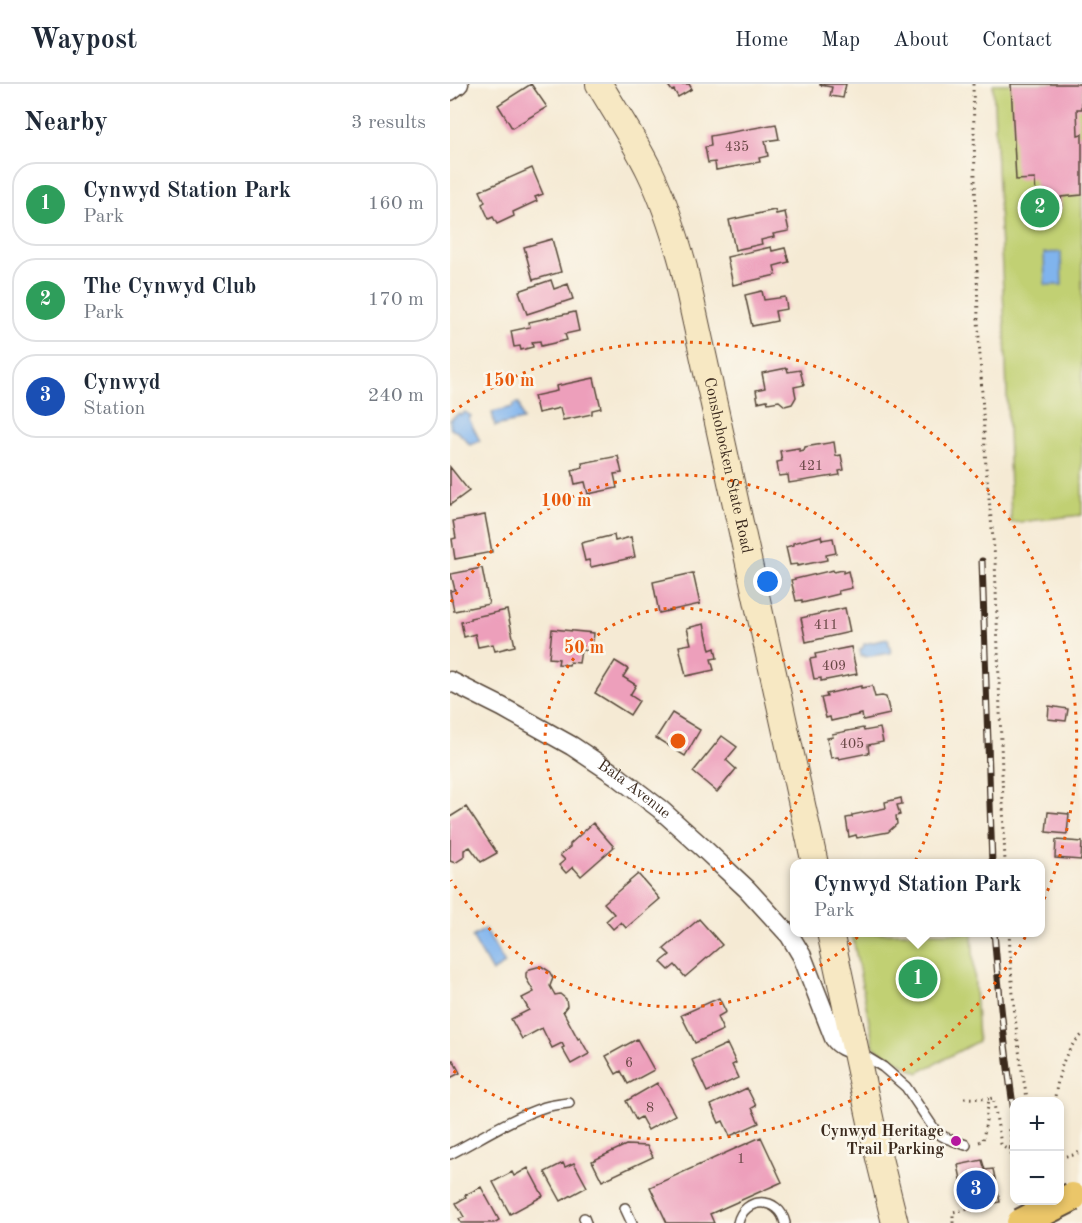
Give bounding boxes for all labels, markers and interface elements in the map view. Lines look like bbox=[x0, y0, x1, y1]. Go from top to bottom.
text: Waypost bbox=[30, 27, 137, 55]
text: Home bbox=[735, 30, 788, 51]
text: Map bbox=[821, 30, 860, 51]
text: About bbox=[893, 30, 949, 51]
text: Contact bbox=[982, 30, 1052, 51]
text: Nearby bbox=[24, 110, 108, 136]
text: 3 results bbox=[351, 113, 426, 133]
house number: 435 bbox=[725, 140, 749, 154]
text: Cynwyd Station Park bbox=[83, 180, 291, 202]
pin: 2 bbox=[1020, 186, 1060, 230]
text: 1 bbox=[40, 194, 51, 214]
text: 160 m bbox=[368, 194, 424, 214]
text: Park bbox=[83, 207, 124, 227]
text: The Cynwyd Club bbox=[83, 276, 256, 298]
text: 2 bbox=[40, 290, 51, 310]
text: 170 m bbox=[368, 290, 424, 310]
text: Park bbox=[83, 303, 124, 323]
text: Cynwyd bbox=[83, 372, 161, 394]
text: 150 m bbox=[484, 372, 534, 390]
street label: Conshohocken State Road bbox=[700, 376, 755, 555]
text: 3 bbox=[40, 386, 51, 406]
text: 240 m bbox=[368, 386, 424, 406]
text: Station bbox=[83, 399, 145, 419]
house number: 421 bbox=[799, 459, 823, 473]
text: 100 m bbox=[541, 492, 591, 510]
your location bbox=[753, 567, 782, 596]
house number: 411 bbox=[814, 618, 838, 632]
text: 50 m bbox=[564, 639, 604, 657]
house number: 409 bbox=[822, 659, 846, 673]
centre of rings bbox=[668, 731, 688, 751]
house number: 405 bbox=[840, 737, 864, 751]
street label: Bala Avenue bbox=[595, 757, 673, 822]
popup bbox=[790, 859, 1045, 937]
text: Cynwyd Station Park bbox=[813, 874, 1022, 896]
text: Park bbox=[813, 901, 855, 921]
pin: 1 bbox=[898, 956, 938, 1002]
house number: 6 bbox=[625, 1056, 633, 1070]
map controls bbox=[1010, 1097, 1064, 1205]
button: + bbox=[1010, 1097, 1064, 1151]
house number: 8 bbox=[646, 1101, 654, 1115]
place label: Cynwyd Heritage Trail Parking bbox=[820, 1124, 944, 1158]
marker: Cynwyd Heritage Trail Parking bbox=[949, 1134, 963, 1148]
button: − bbox=[1010, 1151, 1064, 1205]
house number: 1 bbox=[737, 1152, 745, 1166]
pin: 3 bbox=[956, 1168, 996, 1212]

